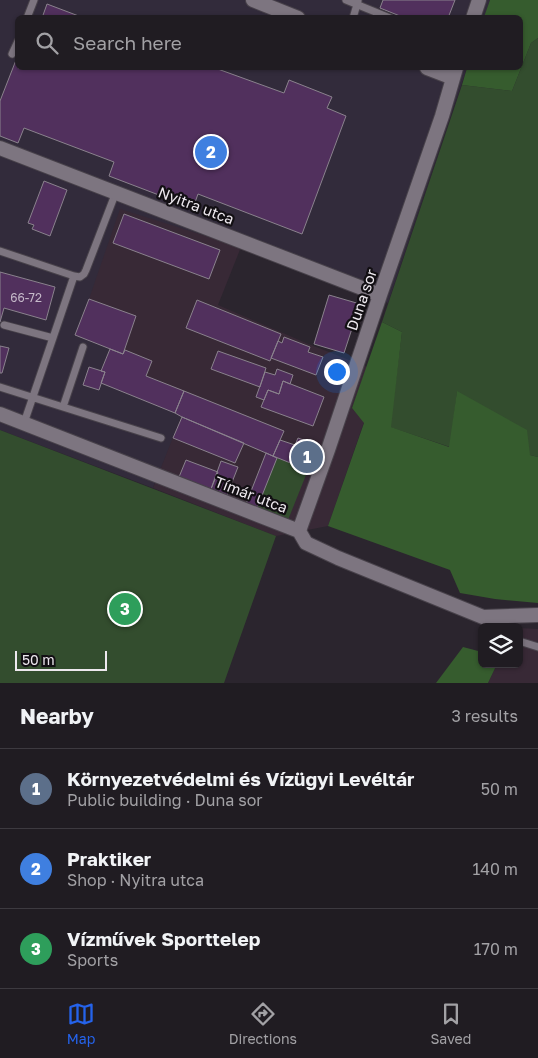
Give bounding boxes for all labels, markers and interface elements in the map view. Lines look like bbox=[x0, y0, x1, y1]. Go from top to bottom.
search box bbox=[15, 15, 523, 70]
icon: search bbox=[33, 29, 61, 57]
text: Search here bbox=[73, 31, 182, 54]
pin: 2 bbox=[195, 133, 227, 171]
street label: Nyitra utca bbox=[156, 182, 237, 228]
street label: Duna sor bbox=[342, 266, 380, 333]
house number: 66-72 bbox=[10, 290, 42, 305]
your location bbox=[324, 359, 350, 385]
pin: 1 bbox=[291, 438, 323, 476]
street label: Tímár utca bbox=[212, 472, 290, 516]
pin: 3 bbox=[109, 590, 141, 628]
map controls bbox=[478, 623, 523, 668]
button: layers bbox=[478, 623, 523, 668]
scale bar bbox=[15, 648, 108, 671]
text: 50 m bbox=[22, 651, 55, 668]
text: Nearby bbox=[20, 703, 94, 729]
text: 3 results bbox=[451, 706, 518, 726]
text: Környezetvédelmi és Vízügyi Levéltár bbox=[67, 767, 414, 790]
text: 1 bbox=[32, 779, 40, 799]
text: 50 m bbox=[481, 779, 518, 799]
text: Public building · Duna sor bbox=[67, 790, 263, 810]
text: Praktiker bbox=[67, 847, 151, 870]
text: 2 bbox=[31, 859, 41, 879]
text: 140 m bbox=[472, 859, 518, 879]
text: Shop · Nyitra utca bbox=[67, 870, 204, 890]
text: Vízművek Sporttelep bbox=[67, 927, 260, 950]
text: 3 bbox=[31, 939, 41, 959]
text: 170 m bbox=[474, 939, 518, 959]
text: Sports bbox=[67, 950, 118, 970]
tab: Map bbox=[67, 1000, 95, 1047]
tab: Directions bbox=[229, 1000, 297, 1047]
tab: Saved bbox=[430, 1000, 471, 1047]

